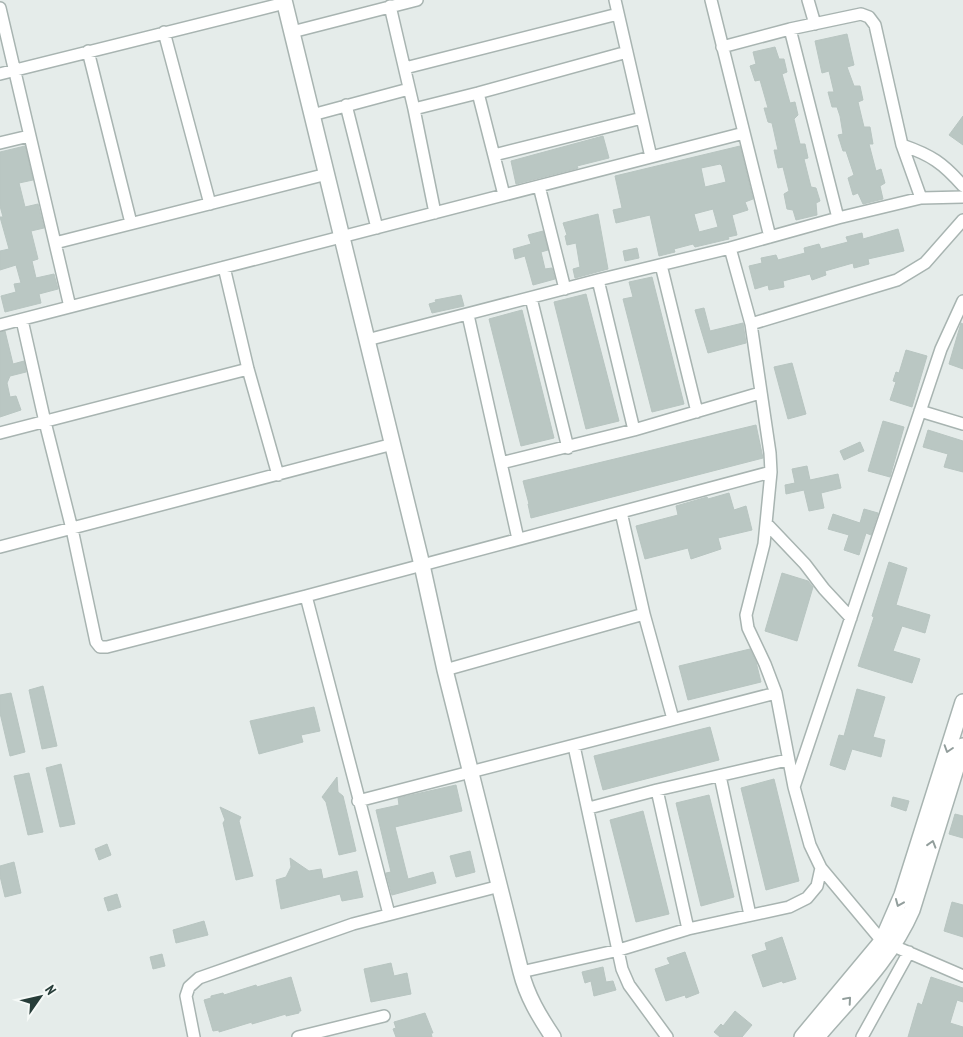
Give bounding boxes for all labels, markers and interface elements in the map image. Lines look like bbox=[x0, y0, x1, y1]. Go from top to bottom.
one-way arrow bbox=[944, 744, 954, 752]
one-way arrow bbox=[927, 840, 937, 848]
one-way arrow bbox=[894, 898, 905, 907]
north arrow bbox=[15, 972, 65, 1022]
text: N bbox=[41, 982, 60, 998]
one-way arrow bbox=[843, 997, 851, 1006]

